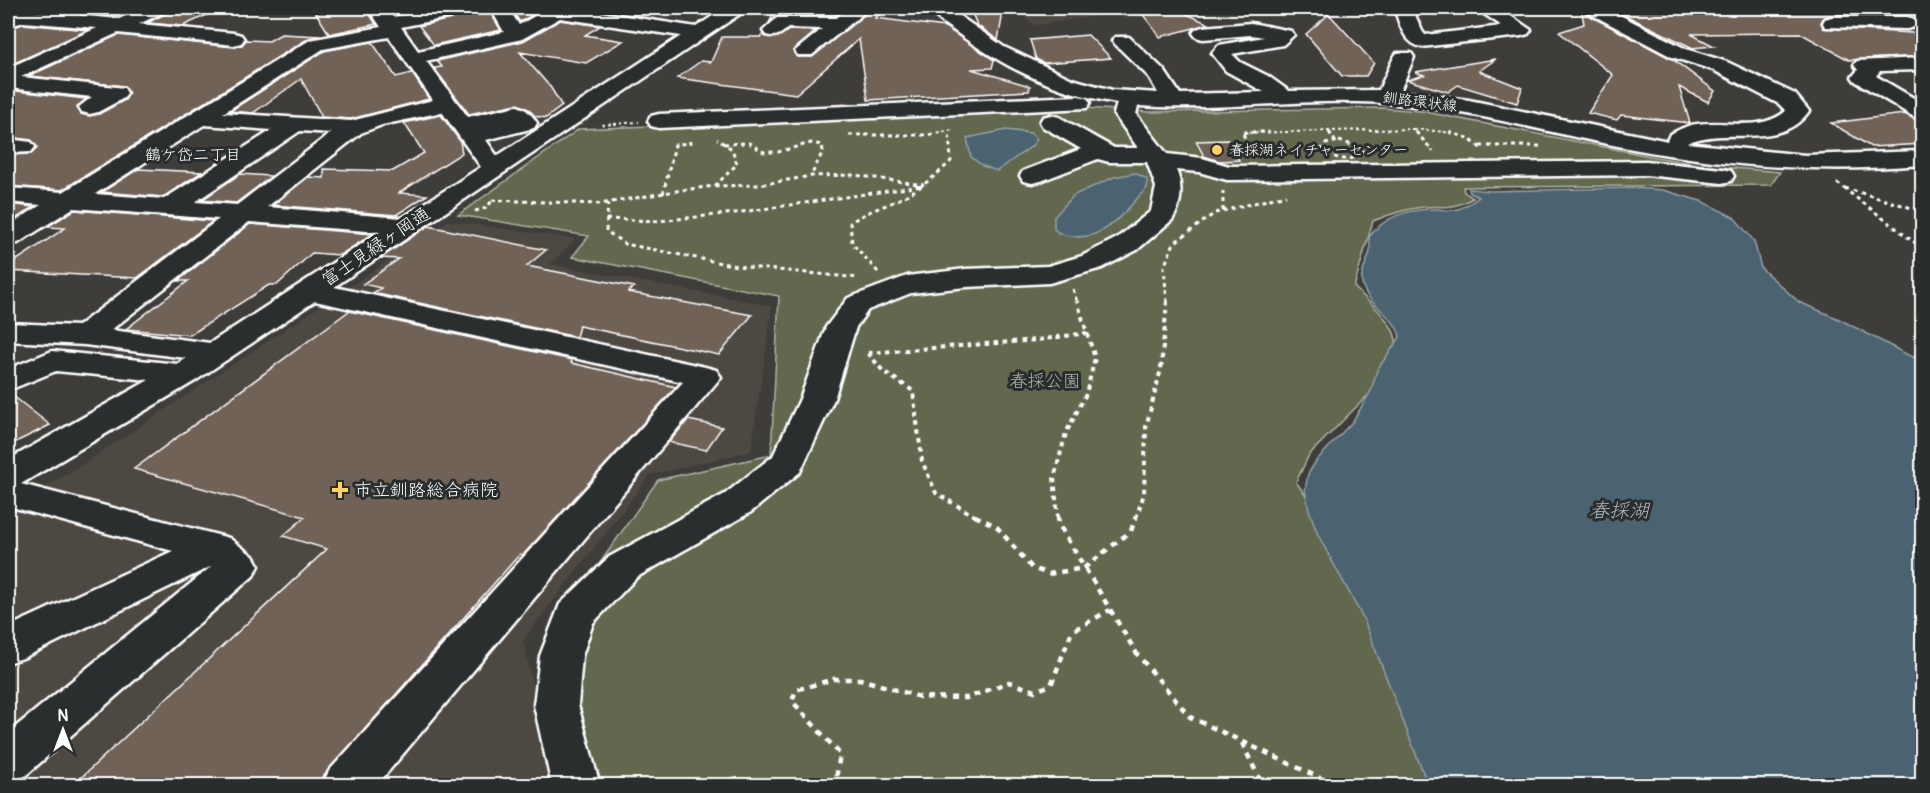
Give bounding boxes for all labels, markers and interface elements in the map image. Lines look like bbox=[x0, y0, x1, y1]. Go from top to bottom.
street label: 釧路環状線 bbox=[1382, 88, 1458, 116]
place label: 春採湖ネイチャーセンター bbox=[1229, 141, 1408, 160]
marker: 春採湖ネイチャーセンター bbox=[1210, 143, 1224, 157]
district label: 鶴ケ岱二丁目 bbox=[145, 145, 241, 165]
street label: 富士見緑ヶ岡通 bbox=[317, 202, 435, 292]
park label: 春採公園 bbox=[1009, 370, 1081, 393]
place label: 市立釧路総合病院 bbox=[354, 479, 498, 502]
marker: 市立釧路総合病院 bbox=[331, 481, 349, 499]
water label: 春採湖 bbox=[1589, 498, 1651, 523]
north arrow bbox=[33, 700, 93, 760]
text: N bbox=[58, 706, 69, 726]

